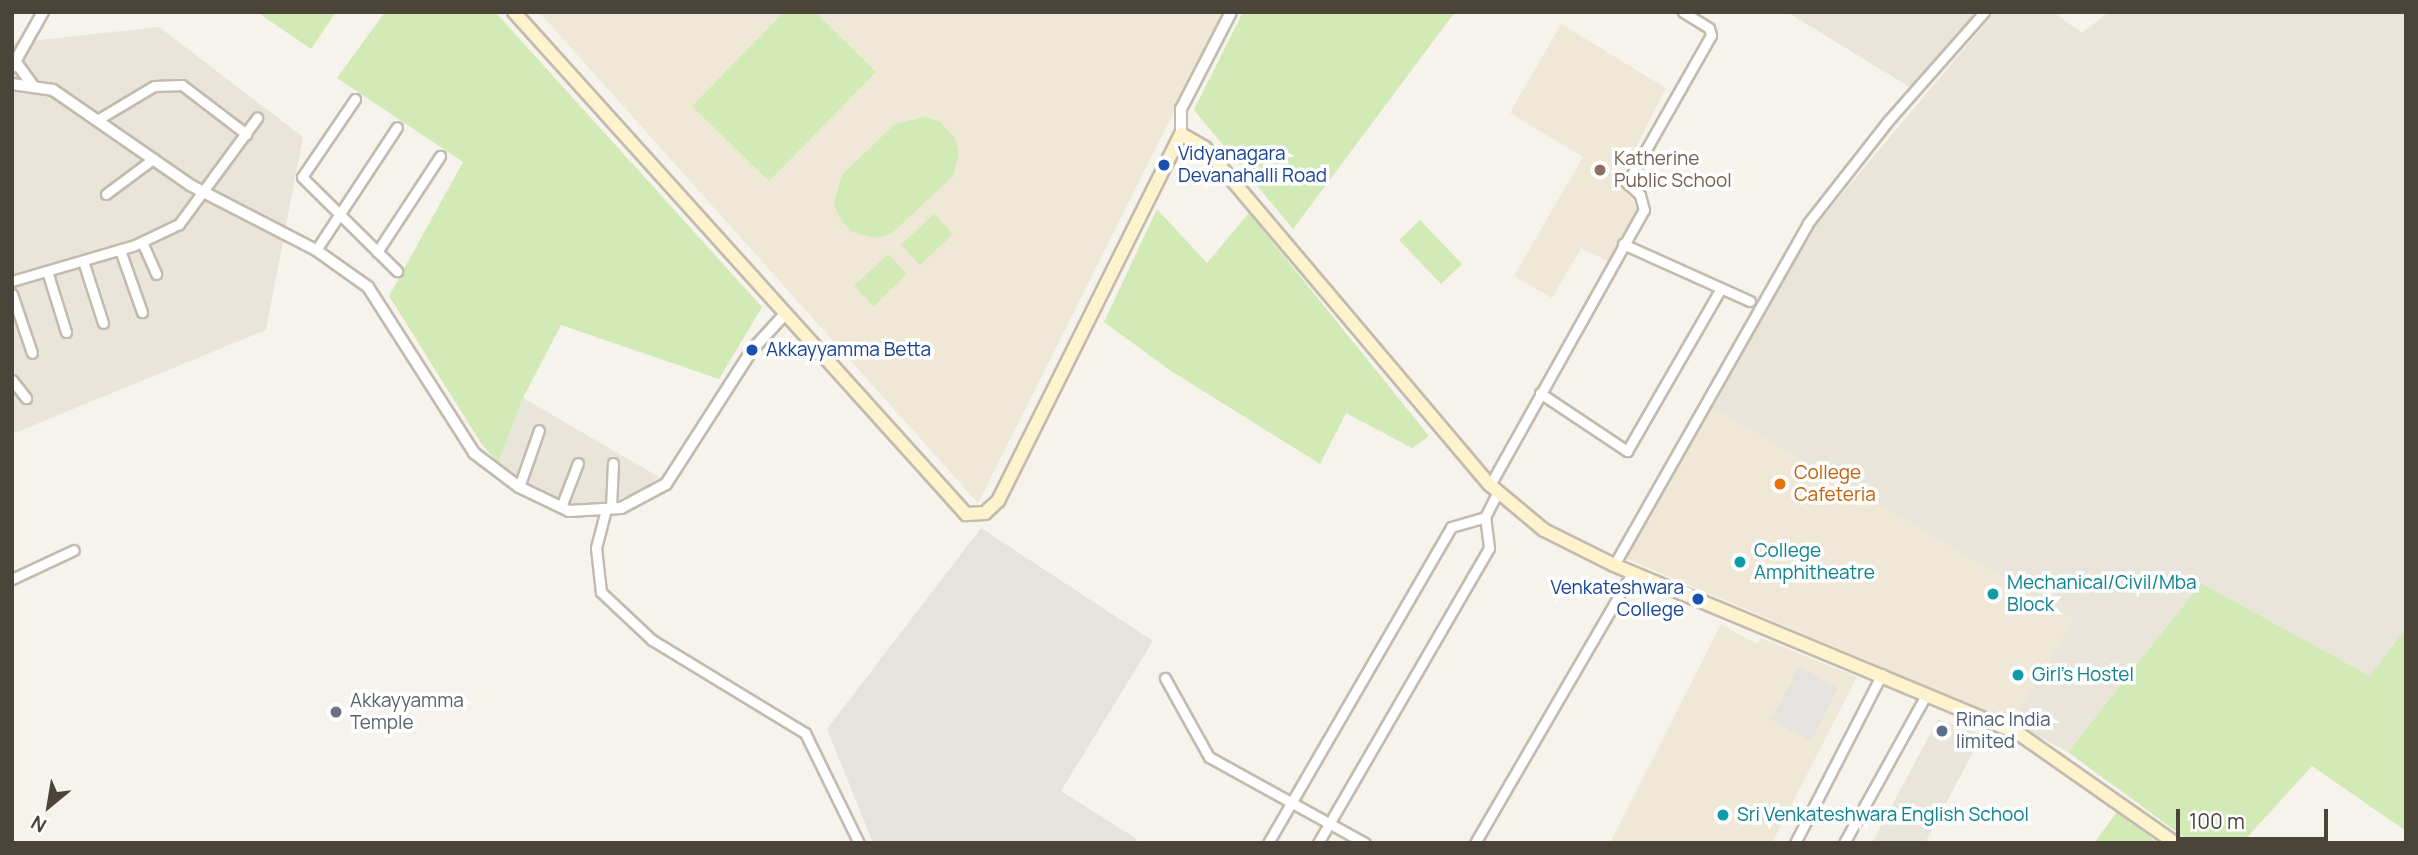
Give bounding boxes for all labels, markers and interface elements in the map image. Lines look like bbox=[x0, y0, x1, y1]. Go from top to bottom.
place label: Vidyanagara Devanahalli Road bbox=[1178, 143, 1327, 187]
place label: Katherine Public School bbox=[1614, 148, 1732, 192]
marker: Vidyanagara Devanahalli Road bbox=[1156, 157, 1172, 173]
marker: Katherine Public School bbox=[1592, 162, 1608, 178]
place label: Akkayyamma Betta bbox=[766, 339, 931, 361]
marker: Akkayyamma Betta bbox=[744, 342, 760, 358]
place label: College Cafeteria bbox=[1794, 462, 1876, 506]
marker: College Cafeteria bbox=[1772, 476, 1788, 492]
place label: College Amphitheatre bbox=[1754, 540, 1875, 584]
marker: College Amphitheatre bbox=[1732, 554, 1748, 570]
place label: Mechanical/Civil/Mba Block bbox=[2007, 572, 2197, 616]
place label: Venkateshwara College bbox=[1550, 577, 1684, 621]
marker: Mechanical/Civil/Mba Block bbox=[1985, 586, 2001, 602]
marker: Venkateshwara College bbox=[1690, 591, 1706, 607]
place label: Girl's Hostel bbox=[2032, 664, 2134, 686]
marker: Girl's Hostel bbox=[2010, 667, 2026, 683]
place label: Akkayyamma Temple bbox=[350, 690, 464, 734]
marker: Akkayyamma Temple bbox=[328, 704, 344, 720]
place label: Rinac India limited bbox=[1956, 709, 2050, 753]
marker: Rinac India limited bbox=[1934, 723, 1950, 739]
north arrow bbox=[14, 771, 84, 841]
scale bar bbox=[2180, 796, 2332, 840]
place label: Sri Venkateshwara English School bbox=[1737, 804, 2029, 826]
marker: Sri Venkateshwara English School bbox=[1715, 807, 1731, 823]
text: 100 m bbox=[2189, 807, 2245, 835]
text: N bbox=[26, 810, 51, 839]

